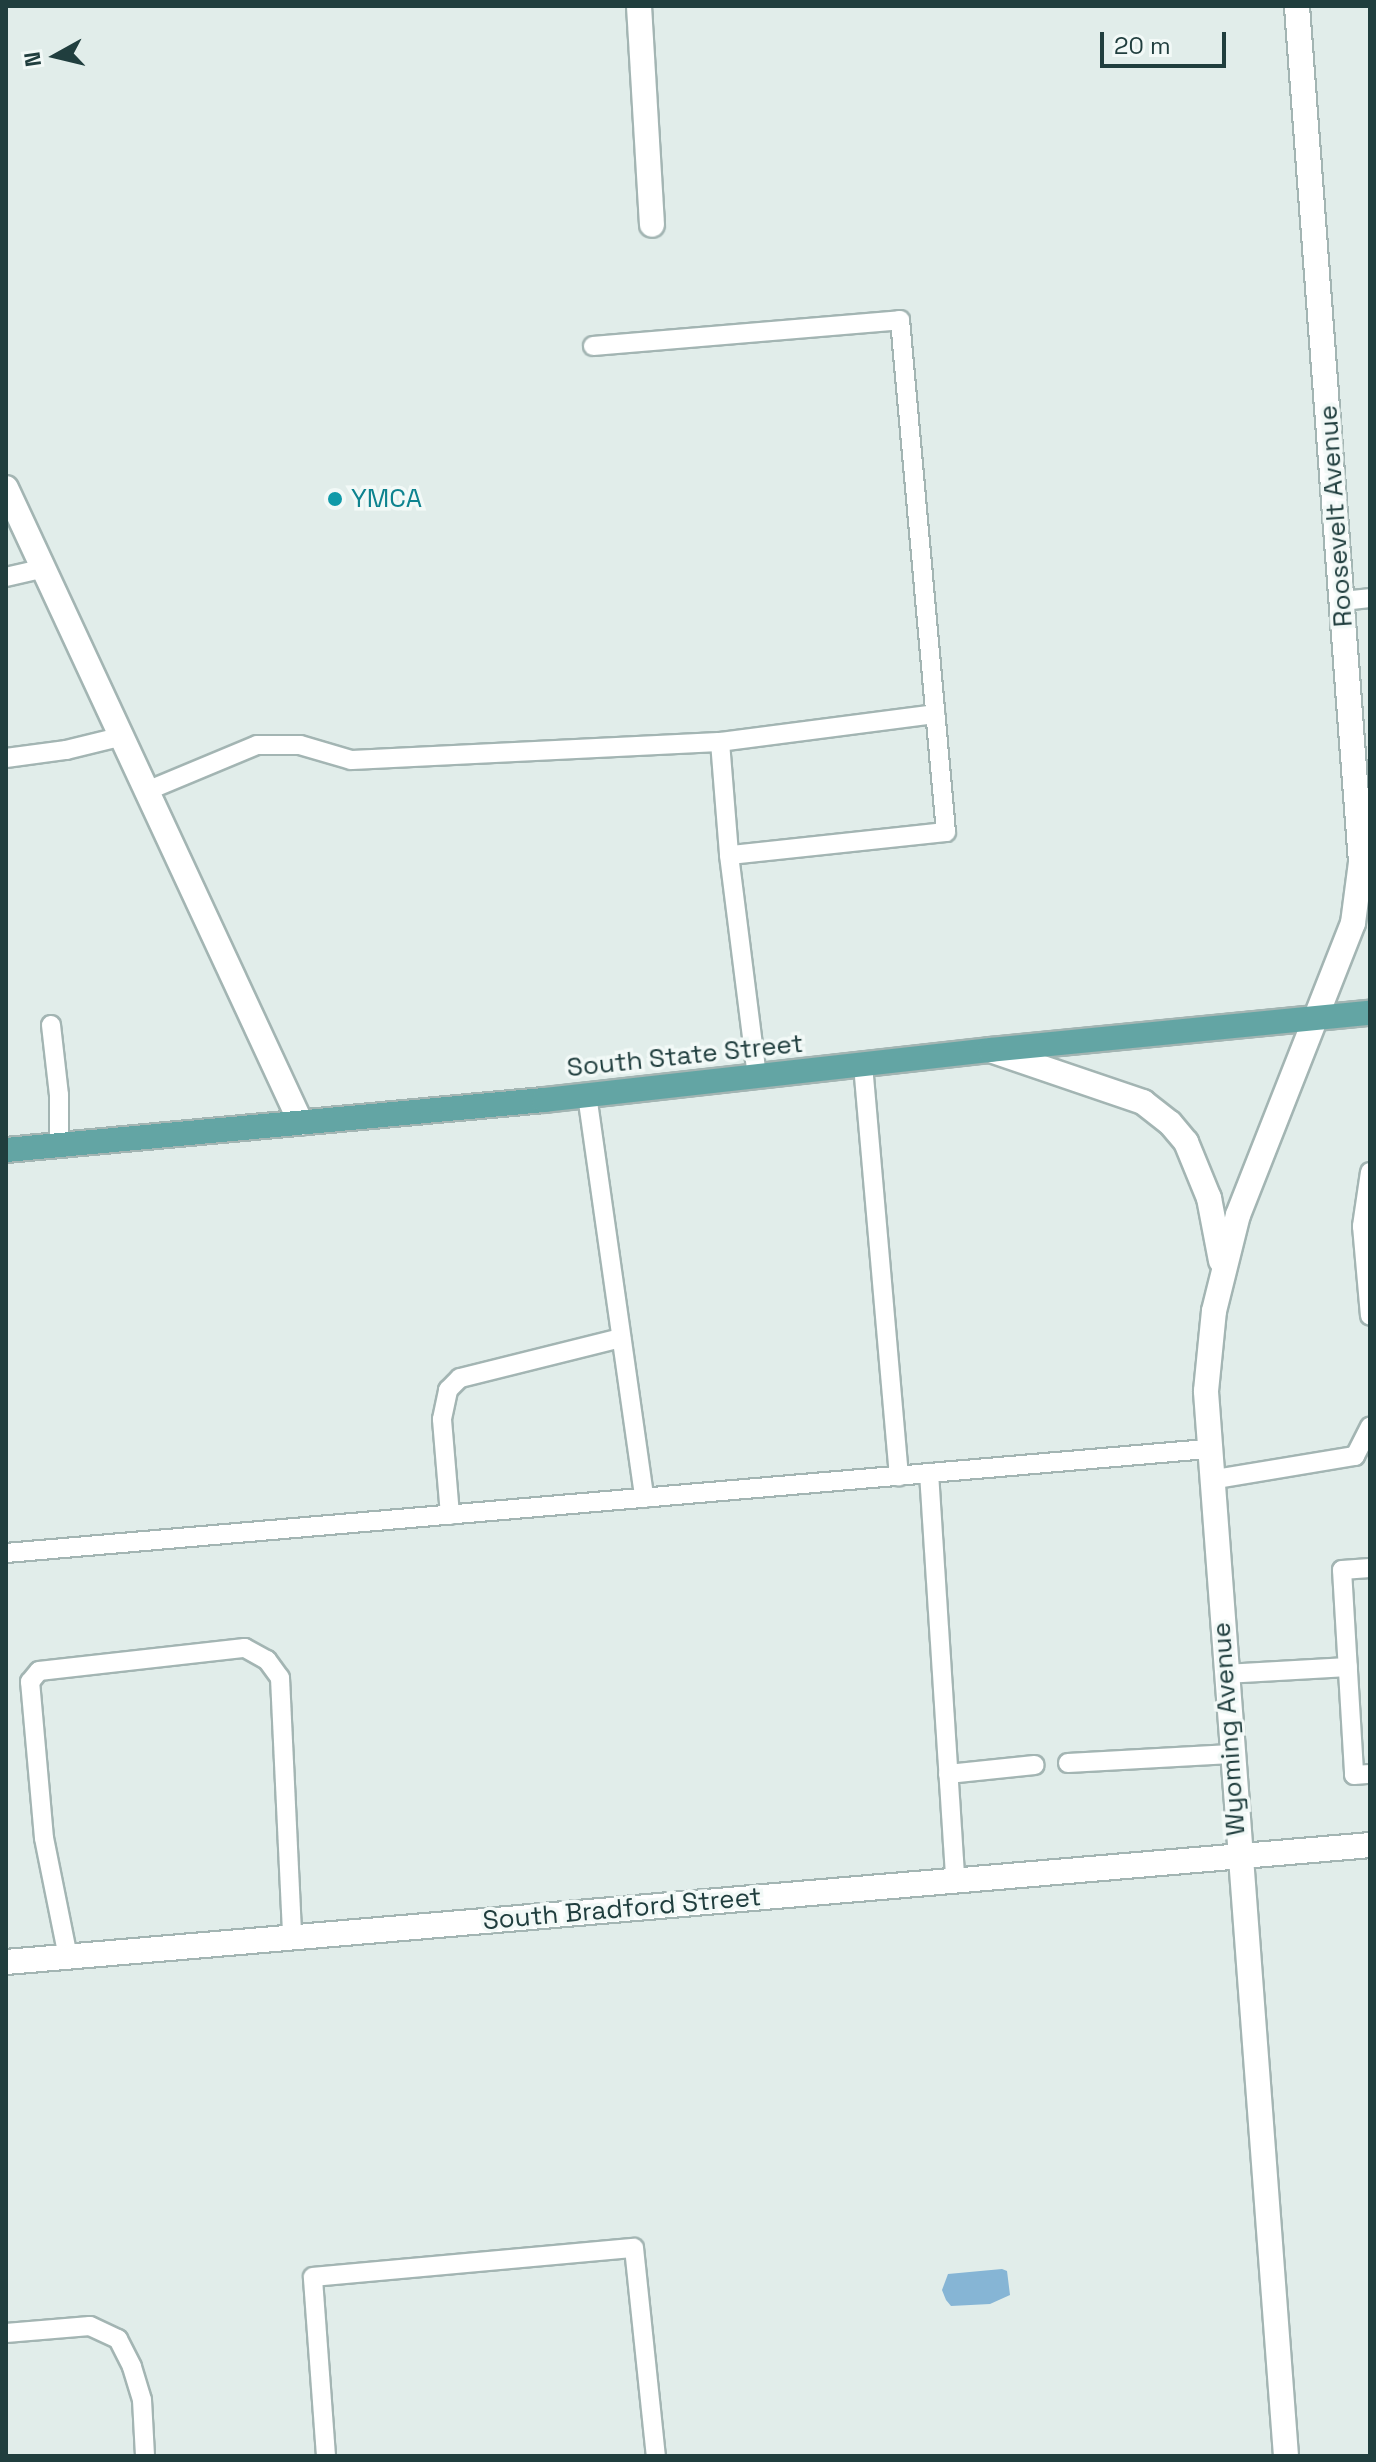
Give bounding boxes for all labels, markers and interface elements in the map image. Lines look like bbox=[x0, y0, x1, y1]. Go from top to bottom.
north arrow bbox=[16, 16, 96, 96]
scale bar bbox=[1104, 16, 1230, 66]
text: 20 m bbox=[1114, 30, 1171, 61]
text: N bbox=[17, 50, 47, 69]
street label: Roosevelt Avenue bbox=[1313, 404, 1359, 628]
place label: YMCA bbox=[351, 483, 422, 515]
marker: YMCA bbox=[326, 490, 344, 508]
street label: South State Street bbox=[565, 1028, 805, 1084]
street label: Wyoming Avenue bbox=[1206, 1621, 1252, 1837]
street label: South Bradford Street bbox=[481, 1881, 763, 1937]

